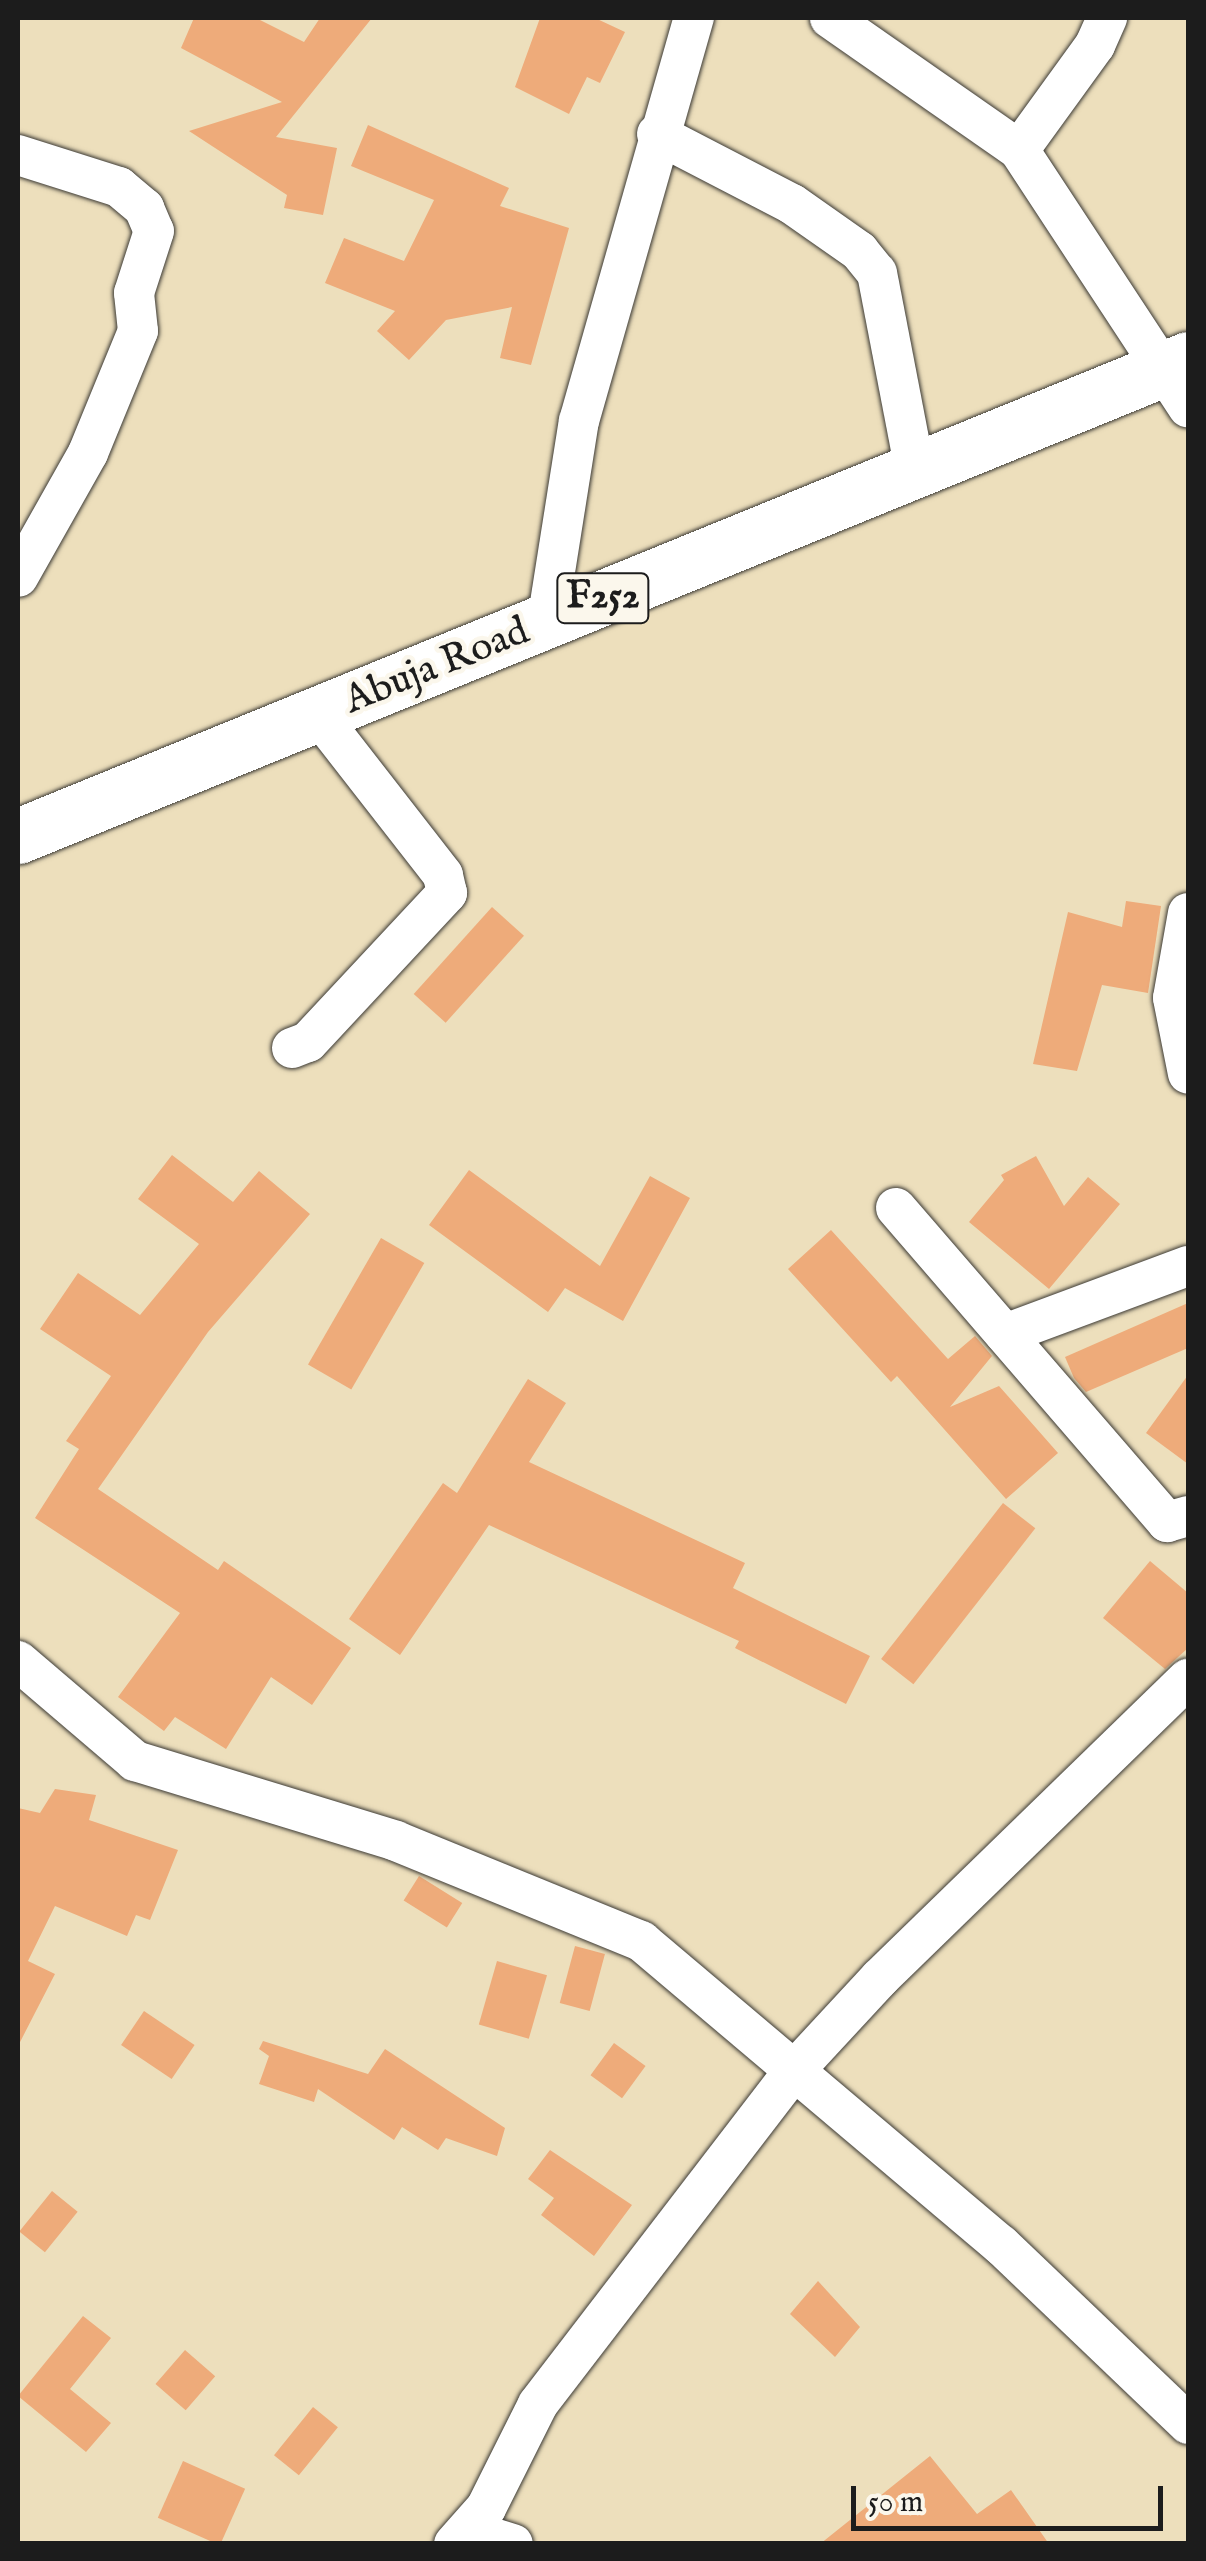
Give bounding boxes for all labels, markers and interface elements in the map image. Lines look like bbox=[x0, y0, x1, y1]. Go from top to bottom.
road number: F252 bbox=[556, 565, 650, 631]
street label: Abuja Road bbox=[338, 608, 536, 726]
scale bar bbox=[856, 2466, 1168, 2528]
text: 50 m bbox=[868, 2484, 923, 2522]

